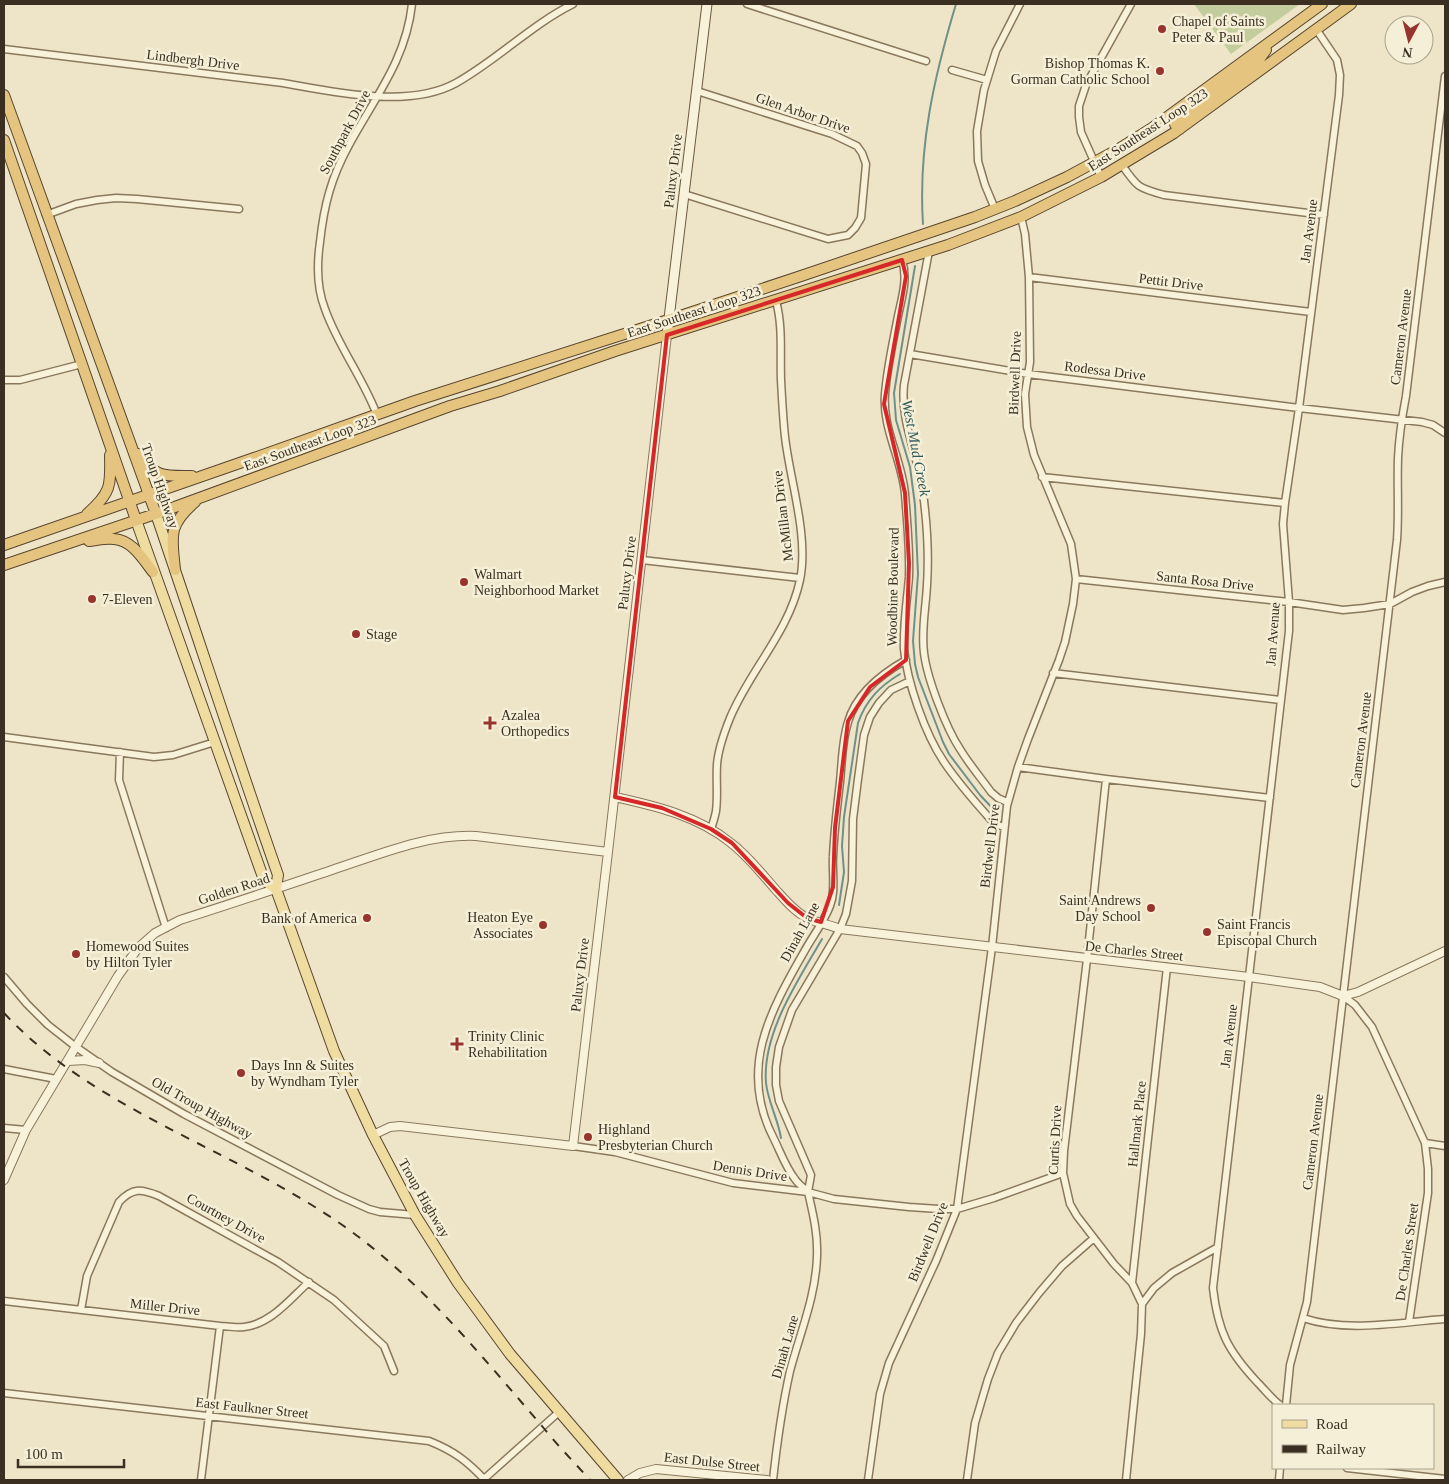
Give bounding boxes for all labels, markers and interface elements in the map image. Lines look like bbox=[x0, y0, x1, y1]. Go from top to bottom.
place label: Chapel of Saints Peter & Paul bbox=[1172, 14, 1265, 45]
north arrow bbox=[1384, 15, 1434, 65]
marker: Chapel of Saints Peter & Paul bbox=[1156, 23, 1168, 35]
text: N bbox=[1402, 44, 1413, 60]
street label: Lindbergh Drive bbox=[146, 47, 240, 73]
place label: Bishop Thomas K. Gorman Catholic School bbox=[1011, 56, 1150, 87]
marker: Bishop Thomas K. Gorman Catholic School bbox=[1154, 65, 1166, 77]
street label: East Southeast Loop 323 bbox=[1085, 86, 1211, 174]
street label: Southpark Drive bbox=[317, 87, 373, 177]
street label: Glen Arbor Drive bbox=[754, 90, 852, 136]
street label: Paluxy Drive bbox=[661, 133, 685, 209]
street label: Jan Avenue bbox=[1298, 198, 1320, 264]
street label: Pettit Drive bbox=[1138, 271, 1204, 293]
street label: East Southeast Loop 323 bbox=[625, 283, 763, 341]
street label: Cameron Avenue bbox=[1388, 288, 1414, 386]
street label: Birdwell Drive bbox=[1006, 331, 1024, 415]
street label: Rodessa Drive bbox=[1063, 359, 1147, 383]
water label: West Mud Creek bbox=[899, 398, 933, 498]
street label: East Southeast Loop 323 bbox=[242, 412, 378, 474]
street label: Troup Highway bbox=[138, 442, 182, 530]
street label: McMillan Drive bbox=[770, 470, 796, 562]
street label: Woodbine Boulevard bbox=[884, 527, 902, 647]
street label: Paluxy Drive bbox=[615, 535, 639, 611]
place label: Walmart Neighborhood Market bbox=[474, 567, 599, 598]
street label: Santa Rosa Drive bbox=[1155, 568, 1255, 594]
marker: Walmart Neighborhood Market bbox=[458, 576, 470, 588]
place label: 7-Eleven bbox=[102, 592, 153, 607]
marker: 7-Eleven bbox=[86, 593, 98, 605]
street label: Jan Avenue bbox=[1263, 602, 1283, 666]
place label: Stage bbox=[366, 627, 397, 642]
marker: Stage bbox=[350, 628, 362, 640]
street label: Cameron Avenue bbox=[1348, 691, 1374, 789]
place label: Azalea Orthopedics bbox=[501, 708, 569, 739]
marker: Azalea Orthopedics bbox=[483, 716, 497, 730]
street label: Birdwell Drive bbox=[977, 803, 1003, 889]
street label: Golden Road bbox=[196, 870, 272, 908]
place label: Saint Andrews Day School bbox=[1059, 893, 1141, 924]
street label: Dinah Lane bbox=[778, 900, 822, 964]
marker: Saint Andrews Day School bbox=[1145, 902, 1157, 914]
place label: Heaton Eye Associates bbox=[467, 910, 533, 941]
place label: Bank of America bbox=[261, 911, 358, 926]
marker: Bank of America bbox=[361, 912, 373, 924]
place label: Saint Francis Episcopal Church bbox=[1217, 917, 1317, 948]
marker: Heaton Eye Associates bbox=[537, 919, 549, 931]
marker: Saint Francis Episcopal Church bbox=[1201, 926, 1213, 938]
street label: Paluxy Drive bbox=[568, 937, 592, 1013]
street label: De Charles Street bbox=[1084, 938, 1184, 964]
place label: Homewood Suites by Hilton Tyler bbox=[86, 939, 189, 970]
marker: Homewood Suites by Hilton Tyler bbox=[70, 948, 82, 960]
street label: Jan Avenue bbox=[1218, 1003, 1240, 1069]
place label: Trinity Clinic Rehabilitation bbox=[468, 1029, 547, 1060]
marker: Trinity Clinic Rehabilitation bbox=[450, 1037, 464, 1051]
place label: Days Inn & Suites by Wyndham Tyler bbox=[251, 1058, 359, 1089]
marker: Days Inn & Suites by Wyndham Tyler bbox=[235, 1067, 247, 1079]
street label: Old Troup Highway bbox=[149, 1074, 255, 1142]
street label: Hallmark Place bbox=[1125, 1080, 1149, 1168]
street label: Cameron Avenue bbox=[1300, 1093, 1326, 1191]
street label: Curtis Drive bbox=[1046, 1105, 1064, 1175]
place label: Highland Presbyterian Church bbox=[598, 1122, 713, 1153]
marker: Highland Presbyterian Church bbox=[582, 1131, 594, 1143]
street label: Troup Highway bbox=[395, 1156, 453, 1240]
street label: Dennis Drive bbox=[712, 1158, 788, 1184]
street label: Courtney Drive bbox=[184, 1190, 268, 1246]
street label: Birdwell Drive bbox=[905, 1200, 951, 1284]
street label: De Charles Street bbox=[1393, 1202, 1421, 1302]
street label: Miller Drive bbox=[129, 1296, 201, 1318]
street label: Dinah Lane bbox=[769, 1313, 801, 1381]
street label: East Faulkner Street bbox=[195, 1395, 309, 1421]
legend bbox=[1272, 1404, 1434, 1469]
text: Road bbox=[1316, 1416, 1348, 1432]
scale bar bbox=[18, 1436, 124, 1468]
text: Railway bbox=[1316, 1441, 1366, 1457]
text: 100 m bbox=[25, 1446, 63, 1462]
street label: East Dulse Street bbox=[663, 1450, 761, 1475]

